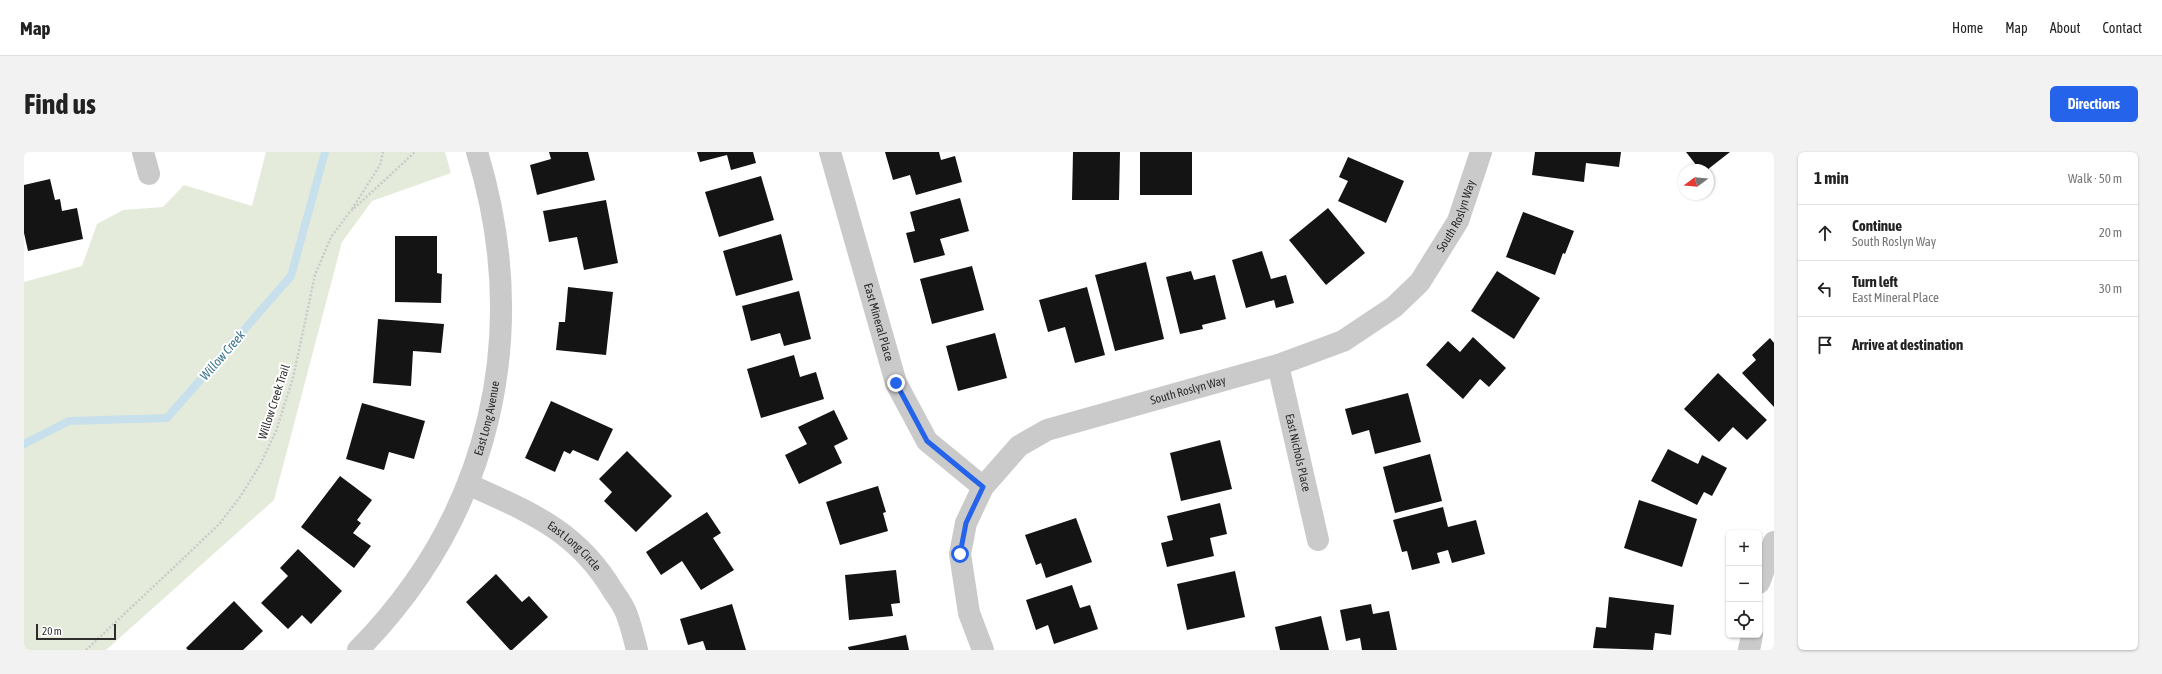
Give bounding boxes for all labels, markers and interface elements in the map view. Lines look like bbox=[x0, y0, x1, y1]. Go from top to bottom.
text: Map bbox=[20, 17, 51, 39]
text: Home bbox=[1952, 20, 1983, 36]
text: Map bbox=[2005, 20, 2028, 36]
text: About bbox=[2050, 20, 2081, 36]
text: Contact bbox=[2103, 20, 2142, 36]
button: Directions bbox=[2050, 86, 2138, 122]
text: Find us bbox=[24, 88, 96, 120]
north arrow bbox=[1678, 164, 1714, 200]
text: 1 min bbox=[1814, 168, 1849, 188]
text: Walk · 50 m bbox=[2068, 171, 2122, 186]
street label: South Roslyn Way bbox=[1434, 178, 1478, 254]
text: Continue bbox=[1852, 217, 1902, 234]
icon: ahead bbox=[1814, 222, 1836, 244]
text: 20 m bbox=[2099, 225, 2122, 240]
text: South Roslyn Way bbox=[1852, 234, 1936, 249]
text: Turn left bbox=[1852, 273, 1898, 290]
icon: left bbox=[1814, 278, 1836, 300]
text: 30 m bbox=[2099, 281, 2122, 296]
street label: East Mineral Place bbox=[861, 282, 896, 363]
text: East Mineral Place bbox=[1852, 290, 1939, 305]
water label: Willow Creek bbox=[197, 327, 248, 383]
icon: arrive bbox=[1814, 334, 1836, 356]
text: Arrive at destination bbox=[1852, 336, 1963, 353]
street label: Willow Creek Trail bbox=[255, 362, 293, 441]
street label: South Roslyn Way bbox=[1149, 373, 1227, 408]
route end bbox=[887, 374, 905, 392]
street label: East Long Avenue bbox=[471, 380, 502, 457]
street label: East Nichols Place bbox=[1282, 412, 1314, 493]
street label: East Long Circle bbox=[545, 518, 604, 574]
map controls bbox=[1726, 530, 1762, 638]
button: + bbox=[1726, 530, 1762, 566]
route start bbox=[951, 545, 969, 563]
button: − bbox=[1726, 566, 1762, 602]
button: locate bbox=[1726, 602, 1762, 638]
scale bar bbox=[36, 622, 116, 641]
text: 20 m bbox=[42, 625, 62, 637]

